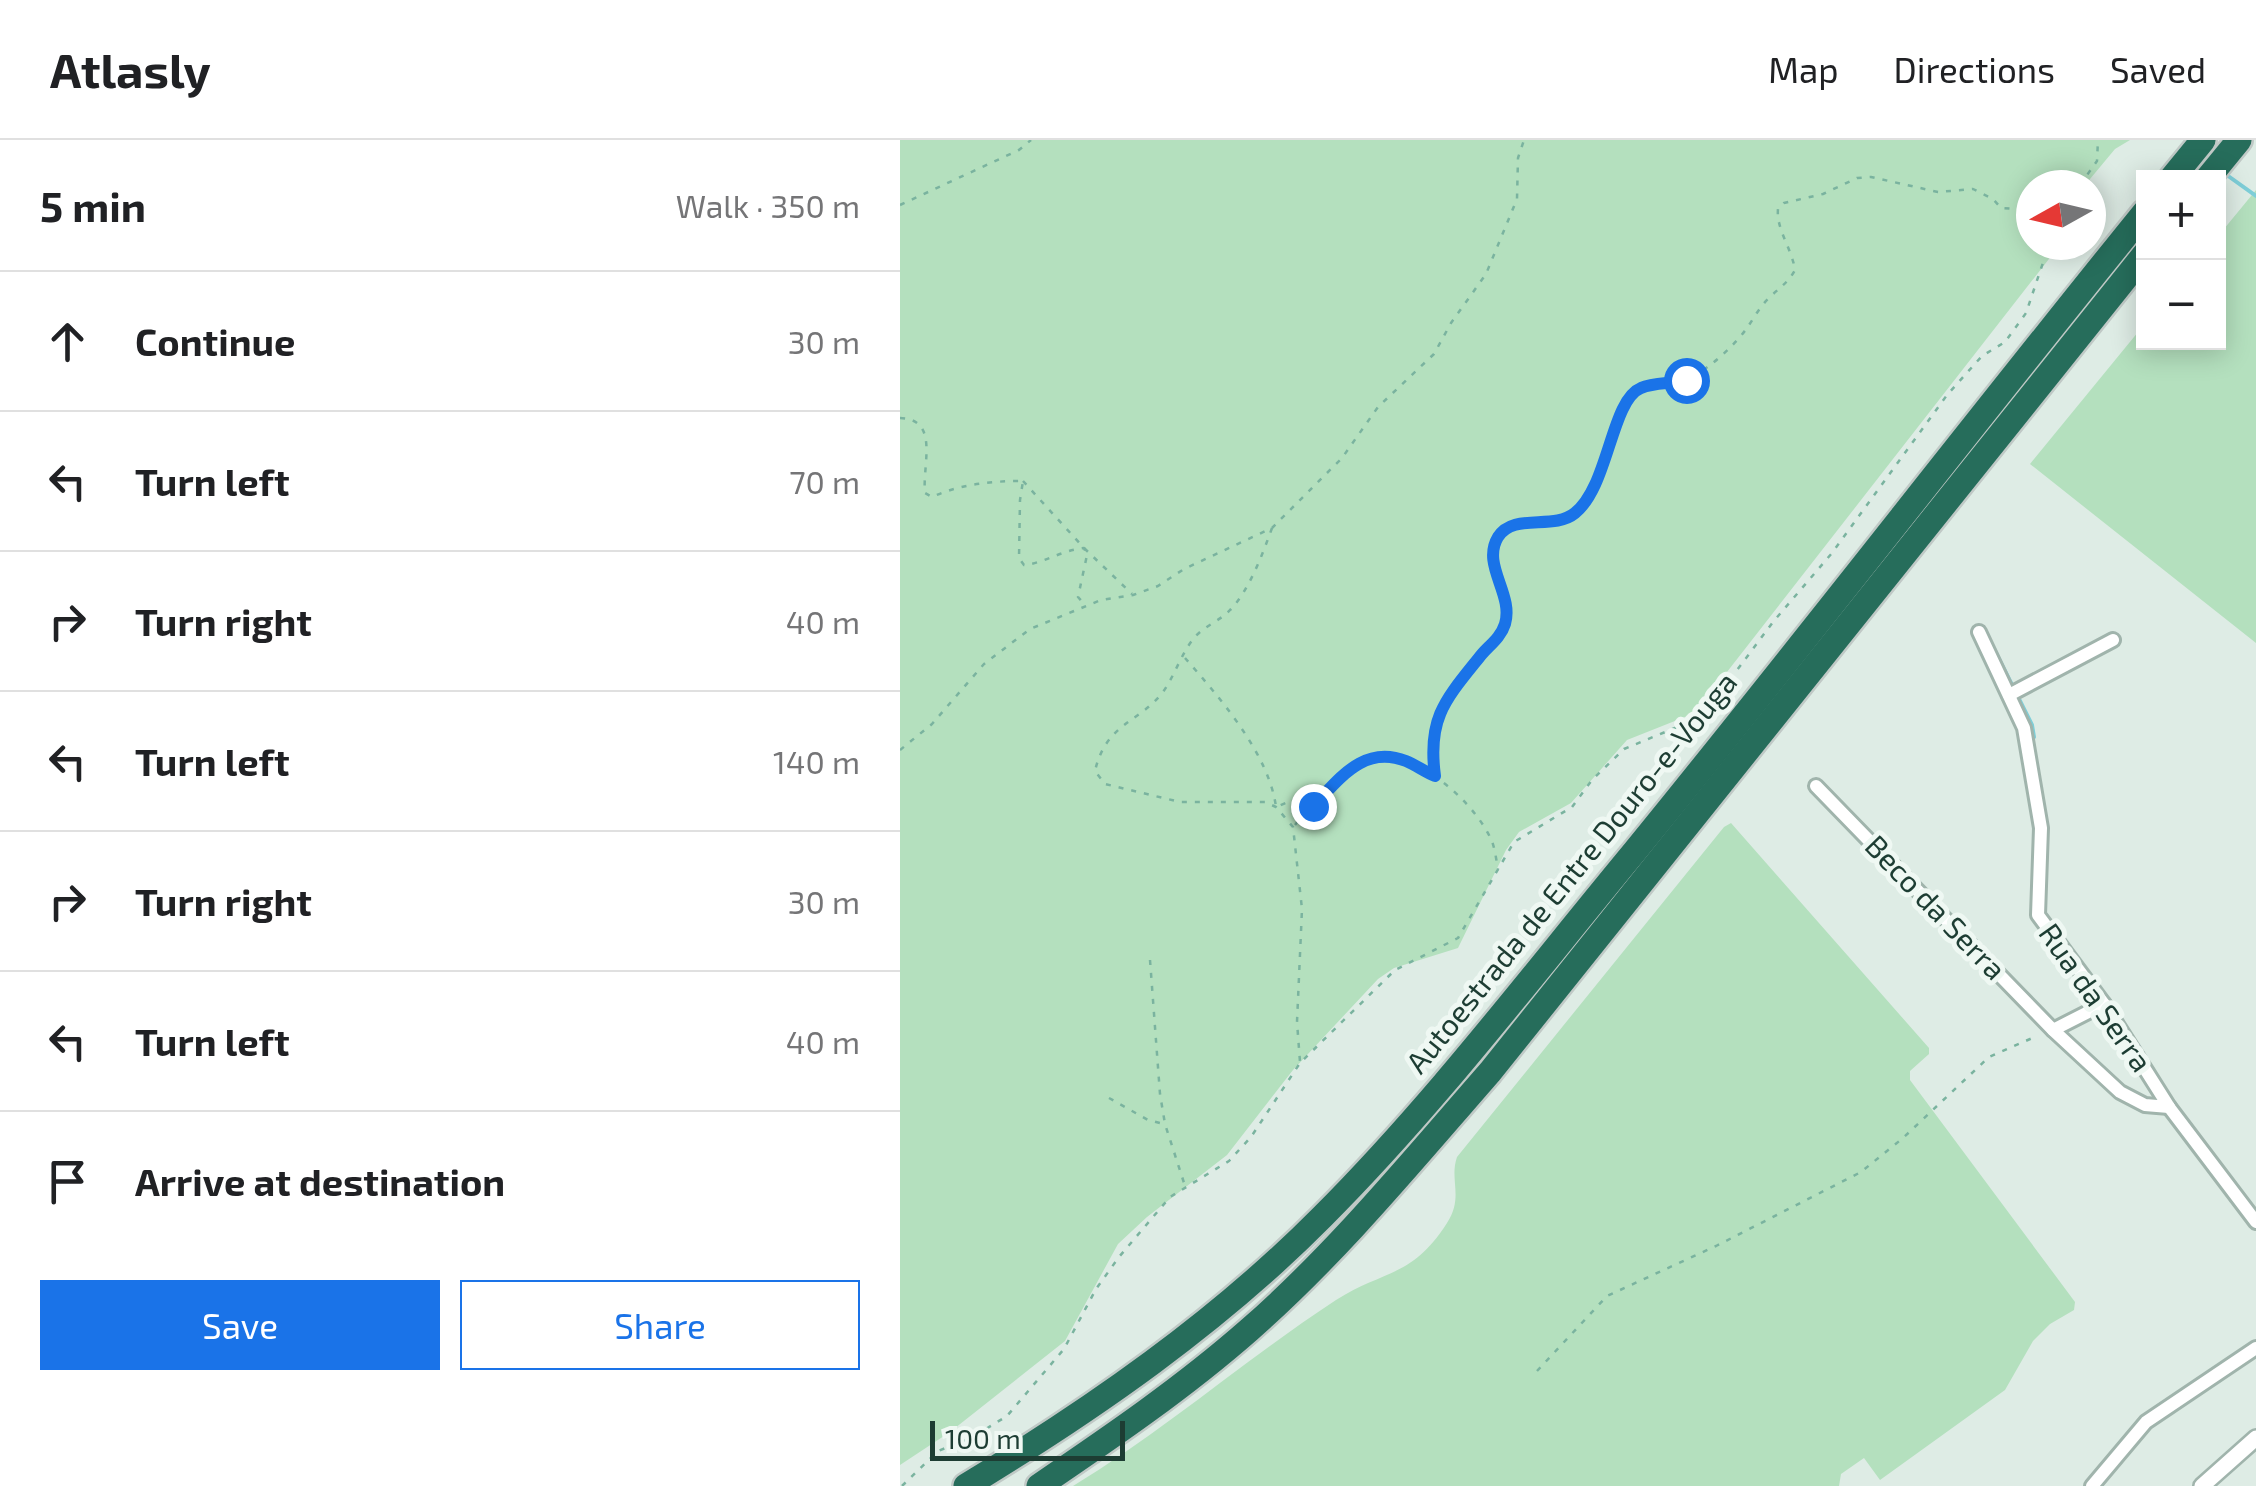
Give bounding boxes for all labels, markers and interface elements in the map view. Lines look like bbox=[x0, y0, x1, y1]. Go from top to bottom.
text: Atlasly bbox=[50, 40, 211, 98]
text: Map bbox=[1768, 48, 1839, 90]
text: Directions bbox=[1894, 48, 2055, 90]
text: Saved bbox=[2110, 48, 2206, 90]
north arrow bbox=[2016, 170, 2106, 260]
map controls bbox=[2136, 170, 2226, 350]
button: + bbox=[2136, 170, 2226, 260]
text: 5 min bbox=[40, 180, 146, 230]
text: Walk · 350 m bbox=[676, 186, 860, 224]
button: − bbox=[2136, 260, 2226, 350]
icon: ahead bbox=[40, 314, 95, 369]
text: Continue bbox=[135, 318, 295, 364]
text: 30 m bbox=[788, 322, 860, 360]
route start bbox=[1664, 358, 1710, 404]
icon: left bbox=[40, 454, 95, 509]
text: Turn left bbox=[135, 458, 290, 504]
text: 70 m bbox=[789, 462, 860, 500]
icon: right bbox=[40, 594, 95, 649]
text: Turn right bbox=[135, 598, 312, 644]
text: 40 m bbox=[786, 602, 860, 640]
street label: Autoestrada de Entre Douro-e-Vouga bbox=[1397, 664, 1743, 1079]
icon: left bbox=[40, 734, 95, 789]
text: Turn left bbox=[135, 738, 290, 784]
text: 140 m bbox=[773, 742, 860, 780]
route end bbox=[1291, 784, 1337, 830]
street label: Beco da Serra bbox=[1859, 827, 2014, 986]
icon: right bbox=[40, 874, 95, 929]
text: Turn right bbox=[135, 878, 312, 924]
text: 30 m bbox=[788, 882, 860, 920]
street label: Rua da Serra bbox=[2032, 916, 2161, 1078]
icon: left bbox=[40, 1014, 95, 1069]
text: Turn left bbox=[135, 1018, 290, 1064]
text: 40 m bbox=[786, 1022, 860, 1060]
icon: arrive bbox=[40, 1154, 95, 1209]
text: Arrive at destination bbox=[135, 1158, 505, 1204]
button: Save bbox=[40, 1280, 440, 1370]
button: Share bbox=[460, 1280, 860, 1370]
scale bar bbox=[930, 1416, 1125, 1460]
text: 100 m bbox=[945, 1421, 1021, 1455]

